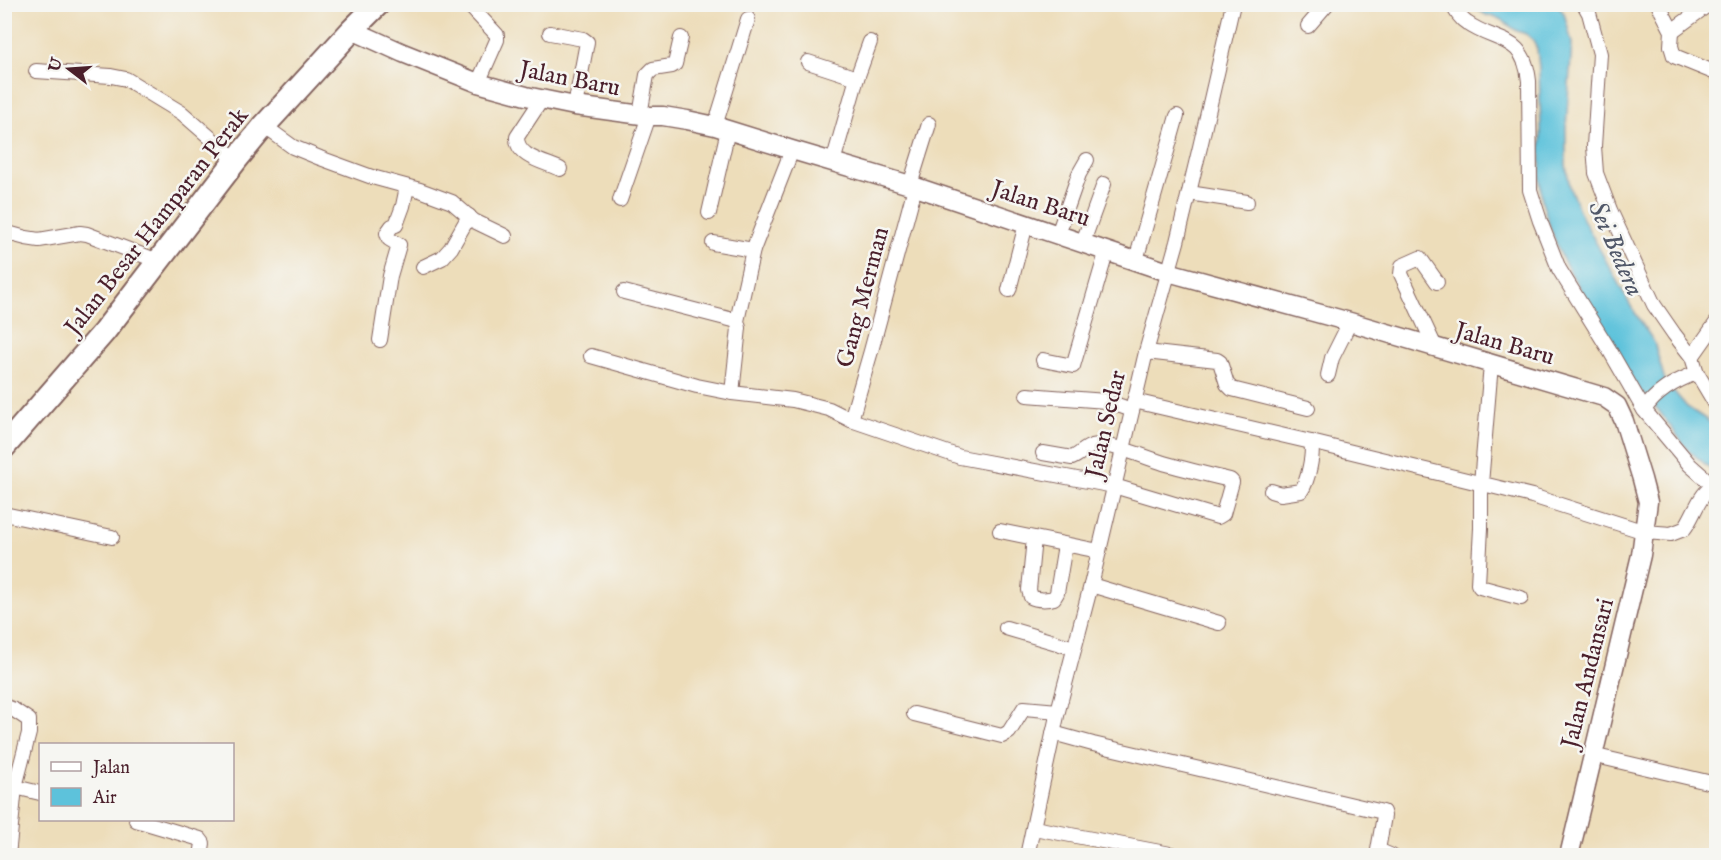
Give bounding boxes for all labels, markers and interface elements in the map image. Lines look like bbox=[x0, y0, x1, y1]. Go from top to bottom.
north arrow bbox=[39, 39, 99, 99]
street label: Jalan Baru bbox=[514, 54, 623, 104]
text: U bbox=[45, 55, 68, 76]
street label: Jalan Besar Hamparan Perak bbox=[57, 102, 256, 345]
street label: Jalan Baru bbox=[984, 173, 1094, 235]
water label: Sei Bedera bbox=[1580, 196, 1651, 301]
street label: Gang Merman bbox=[830, 223, 897, 371]
street label: Jalan Baru bbox=[1448, 315, 1558, 373]
street label: Jalan Sedar bbox=[1078, 367, 1134, 484]
street label: Jalan Andansari bbox=[1554, 595, 1622, 755]
legend bbox=[39, 743, 234, 821]
text: Jalan bbox=[91, 757, 130, 780]
text: Air bbox=[92, 787, 117, 810]

